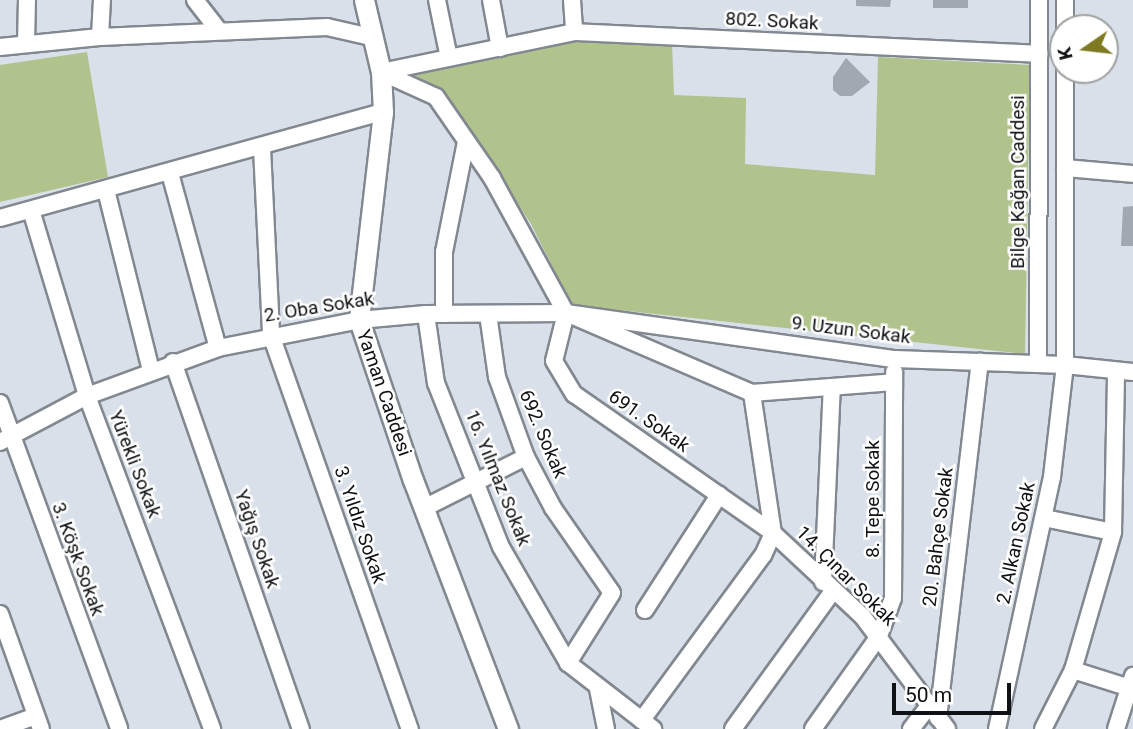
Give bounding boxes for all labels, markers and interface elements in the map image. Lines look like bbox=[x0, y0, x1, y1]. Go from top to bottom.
street label: 802. Sokak bbox=[725, 7, 819, 35]
north arrow bbox=[1049, 14, 1119, 84]
text: K bbox=[1052, 45, 1078, 62]
street label: Bilge Kağan Caddesi bbox=[1007, 95, 1029, 269]
street label: 2. Oba Sokak bbox=[262, 287, 376, 327]
street label: 9. Uzun Sokak bbox=[790, 311, 912, 349]
street label: Yaman Caddesi bbox=[352, 327, 416, 459]
street label: 691. Sokak bbox=[604, 385, 694, 457]
street label: 692. Sokak bbox=[514, 387, 572, 481]
street label: Yürekli Sokak bbox=[104, 407, 166, 521]
street label: 16. Yılmaz Sokak bbox=[460, 407, 536, 549]
street label: 8. Tepe Sokak bbox=[862, 440, 884, 558]
street label: 3. Yıldız Sokak bbox=[329, 463, 391, 587]
street label: 20. Bahçe Sokak bbox=[918, 466, 958, 608]
street label: 2. Alkan Sokak bbox=[992, 480, 1040, 606]
street label: Yağış Sokak bbox=[230, 487, 284, 591]
street label: 3. Köşk Sokak bbox=[47, 499, 109, 619]
street label: 14. Çınar Sokak bbox=[791, 521, 901, 631]
scale bar bbox=[895, 670, 1014, 714]
text: 50 m bbox=[905, 683, 952, 707]

